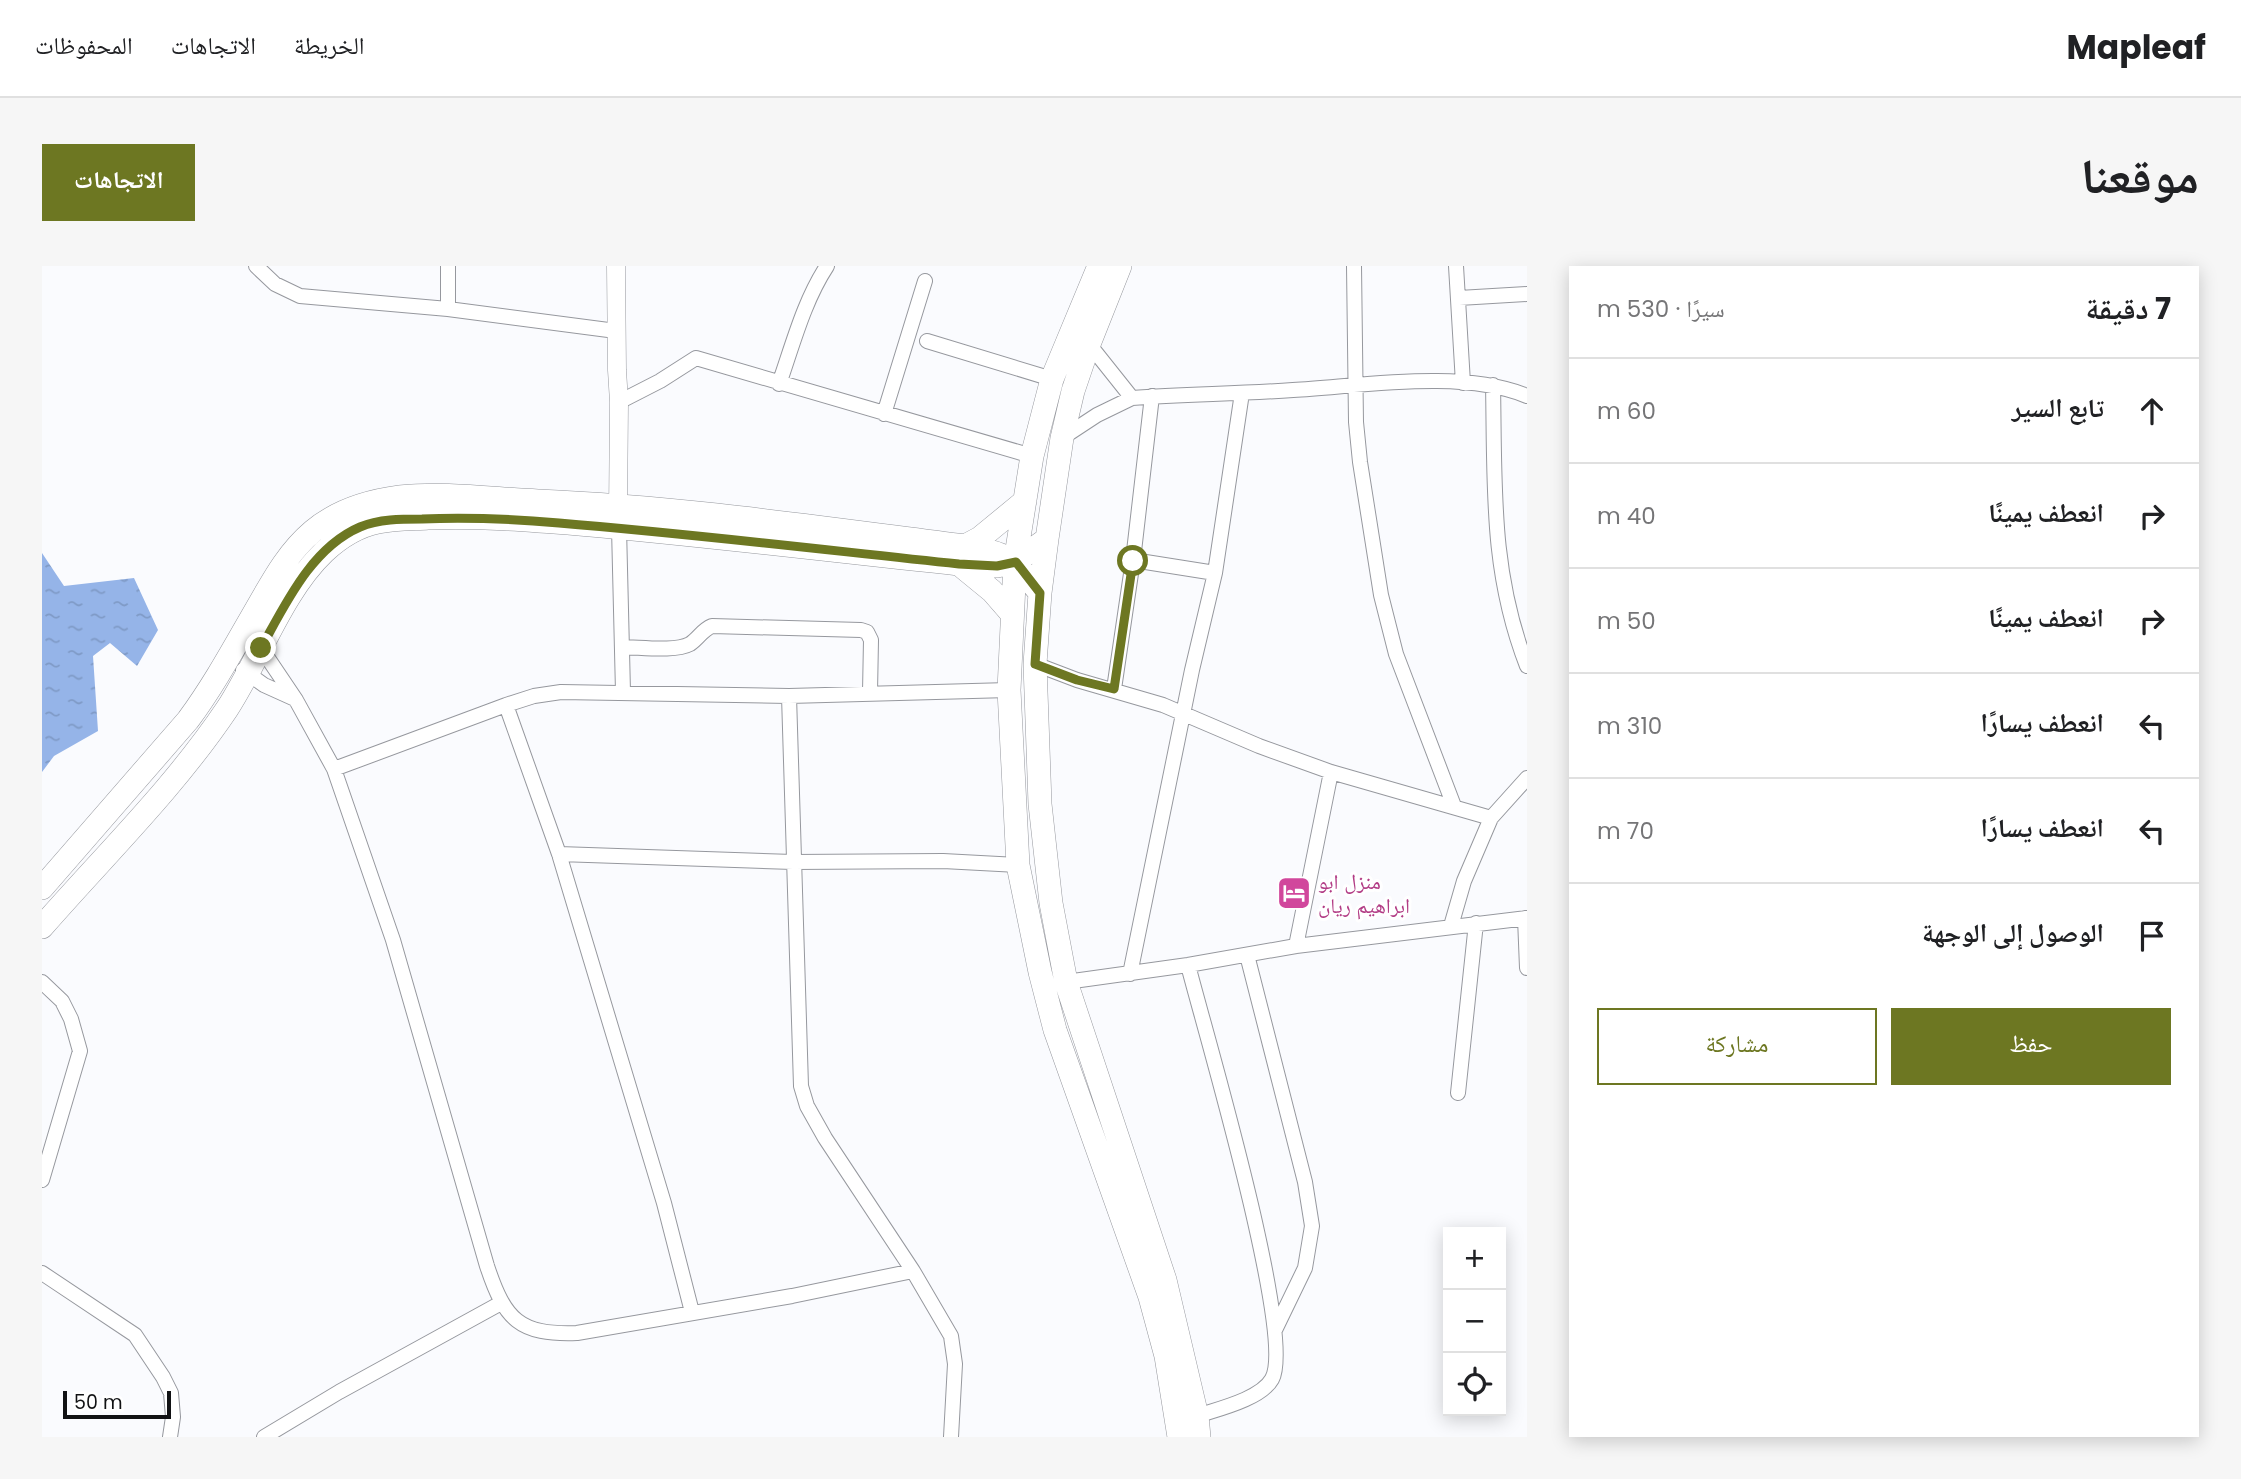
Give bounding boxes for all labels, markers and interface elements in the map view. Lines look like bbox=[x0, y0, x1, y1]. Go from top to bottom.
text: Mapleaf bbox=[2067, 24, 2206, 71]
text: المحفوظات bbox=[35, 29, 133, 62]
text: الاتجاهات bbox=[171, 29, 256, 62]
text: الخريطة bbox=[294, 29, 365, 62]
text: موقعنا bbox=[2081, 142, 2199, 210]
button: الاتجاهات bbox=[42, 144, 195, 221]
text: 7 دقيقة bbox=[2086, 287, 2171, 330]
text: سيرًا · 530 m bbox=[1597, 293, 1725, 325]
text: تابع السير bbox=[2012, 390, 2104, 426]
icon: ahead bbox=[2133, 392, 2171, 430]
text: 60 m bbox=[1597, 395, 1656, 427]
text: انعطف يمينًا bbox=[1988, 495, 2104, 531]
icon: right bbox=[2133, 497, 2171, 535]
text: 40 m bbox=[1597, 500, 1656, 532]
route start bbox=[1117, 545, 1148, 576]
text: انعطف يمينًا bbox=[1988, 600, 2104, 636]
icon: right bbox=[2133, 602, 2171, 640]
text: 50 m bbox=[1597, 605, 1656, 637]
route end bbox=[245, 632, 276, 663]
text: انعطف يسارًا bbox=[1981, 705, 2104, 741]
icon: left bbox=[2133, 707, 2171, 745]
text: 310 m bbox=[1597, 710, 1662, 742]
text: انعطف يسارًا bbox=[1981, 810, 2104, 846]
icon: left bbox=[2133, 812, 2171, 850]
text: 70 m bbox=[1597, 815, 1654, 847]
place label: منزل ابو ابراهيم ريان bbox=[1318, 867, 1410, 920]
hotel icon: منزل ابو ابراهيم ريان bbox=[1275, 874, 1313, 912]
text: الوصول إلى الوجهة bbox=[1922, 915, 2104, 951]
icon: arrive bbox=[2133, 917, 2171, 955]
button: مشاركة bbox=[1597, 1008, 1877, 1085]
button: حفظ bbox=[1891, 1008, 2171, 1085]
map controls bbox=[1443, 1227, 1506, 1416]
button: + bbox=[1443, 1227, 1506, 1290]
button: − bbox=[1443, 1290, 1506, 1353]
button: locate bbox=[1443, 1353, 1506, 1416]
scale bar bbox=[63, 1388, 172, 1420]
text: 50 m bbox=[74, 1389, 123, 1416]

